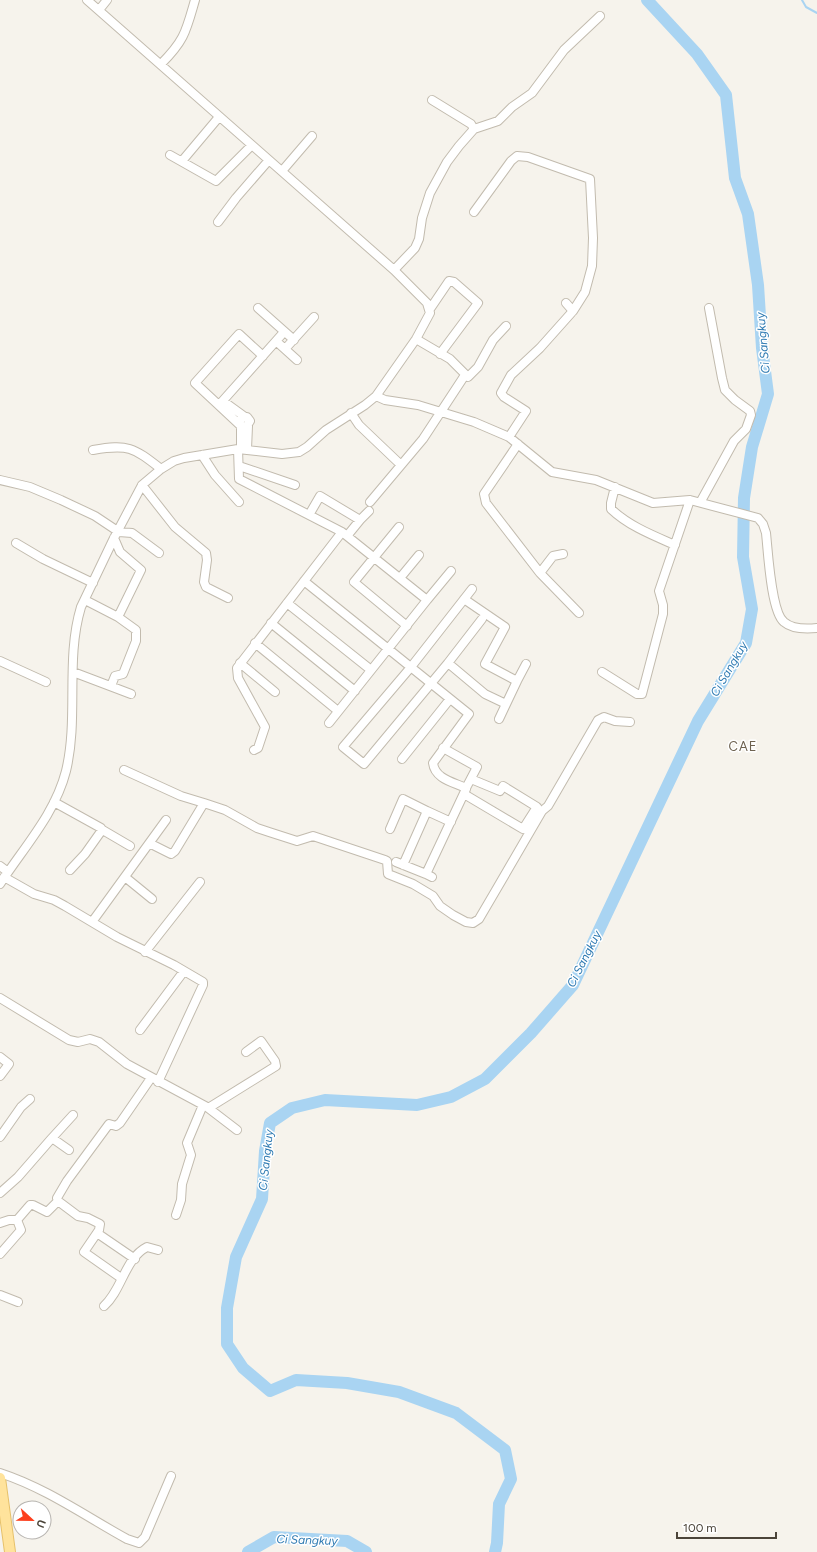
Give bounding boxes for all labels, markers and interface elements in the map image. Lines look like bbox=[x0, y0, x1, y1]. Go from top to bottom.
water label: Ci Sangkuy bbox=[753, 311, 773, 374]
water label: Ci Sangkuy bbox=[708, 638, 751, 699]
district label: CAE bbox=[729, 739, 757, 754]
water label: Ci Sangkuy bbox=[564, 928, 604, 990]
water label: Ci Sangkuy bbox=[256, 1128, 276, 1191]
north arrow bbox=[12, 1500, 52, 1540]
scale bar bbox=[677, 1514, 776, 1540]
text: U bbox=[33, 1518, 48, 1530]
text: 100 m bbox=[683, 1521, 717, 1535]
water label: Ci Sangkuy bbox=[276, 1532, 339, 1548]

